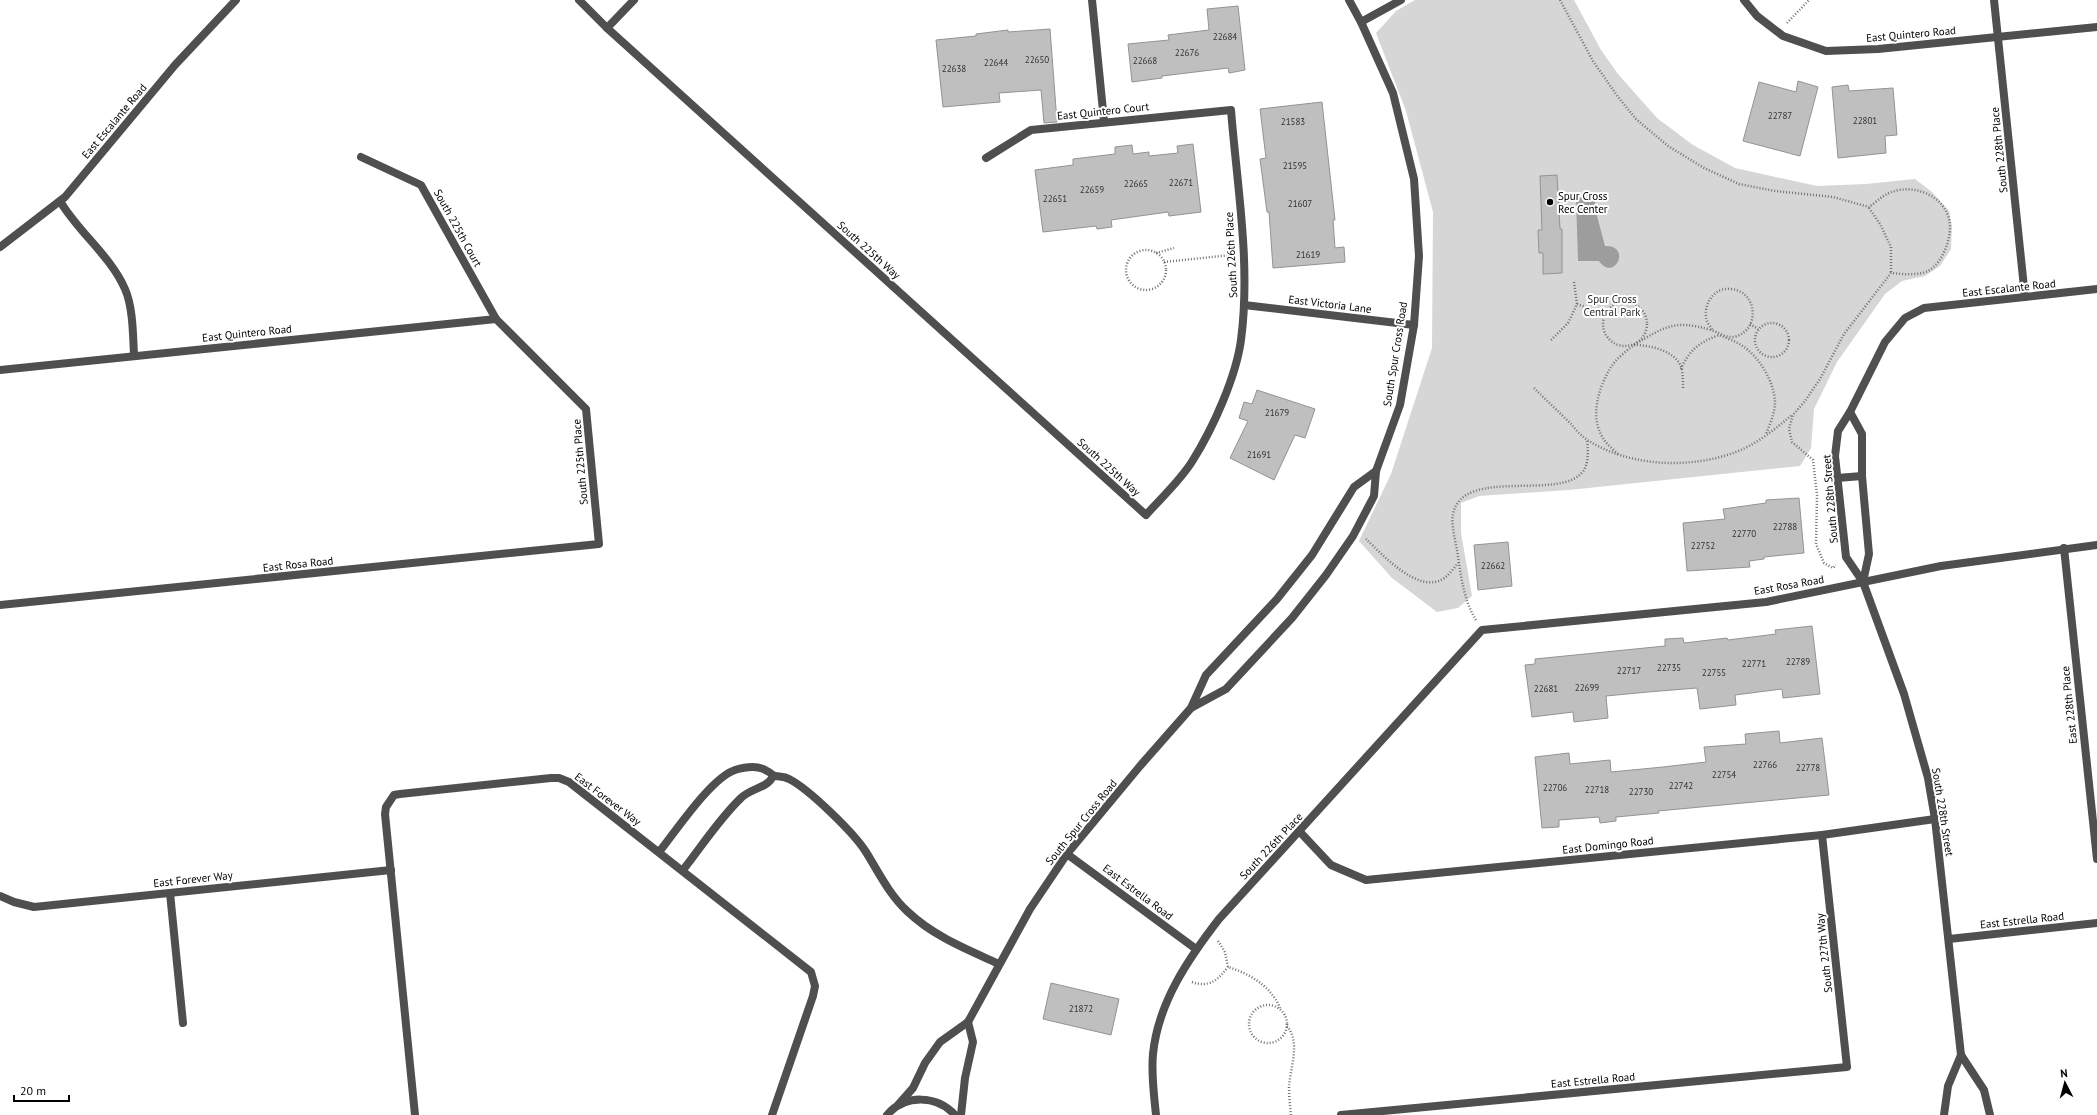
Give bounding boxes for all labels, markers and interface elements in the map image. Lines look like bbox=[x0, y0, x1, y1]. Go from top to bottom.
street label: East Quintero Road bbox=[1865, 23, 1957, 45]
house number: 22684 bbox=[1213, 31, 1237, 42]
house number: 22676 bbox=[1175, 47, 1199, 58]
house number: 22650 bbox=[1025, 54, 1049, 65]
house number: 22668 bbox=[1133, 55, 1157, 66]
house number: 22644 bbox=[984, 57, 1008, 68]
house number: 22638 bbox=[942, 63, 966, 74]
street label: East Escalante Road bbox=[79, 81, 150, 161]
street label: East Quintero Court bbox=[1056, 99, 1150, 123]
street label: South 228th Place bbox=[1987, 106, 2010, 194]
house number: 22787 bbox=[1768, 110, 1792, 121]
house number: 22801 bbox=[1853, 115, 1877, 126]
house number: 21583 bbox=[1281, 116, 1305, 127]
house number: 21595 bbox=[1283, 160, 1307, 171]
house number: 22671 bbox=[1169, 177, 1193, 188]
house number: 22665 bbox=[1124, 178, 1148, 189]
house number: 22659 bbox=[1080, 184, 1104, 195]
street label: South 225th Court bbox=[431, 187, 485, 269]
place label: Spur Cross Rec Center bbox=[1558, 189, 1608, 216]
house number: 22651 bbox=[1043, 193, 1067, 204]
marker: Spur Cross Rec Center bbox=[1545, 197, 1555, 207]
house number: 21607 bbox=[1288, 198, 1312, 209]
street label: South 226th Place bbox=[1222, 211, 1240, 298]
street label: South 225th Way bbox=[835, 218, 904, 283]
house number: 21619 bbox=[1296, 249, 1320, 260]
street label: East Escalante Road bbox=[1962, 276, 2056, 300]
street label: East Victoria Lane bbox=[1288, 292, 1373, 316]
park label: Spur Cross Central Park bbox=[1584, 292, 1641, 319]
street label: South Spur Cross Road bbox=[1380, 300, 1410, 407]
street label: East Quintero Road bbox=[201, 321, 293, 345]
house number: 21679 bbox=[1265, 407, 1289, 418]
street label: South 225th Place bbox=[569, 418, 591, 506]
street label: South 225th Way bbox=[1075, 435, 1144, 500]
house number: 21691 bbox=[1247, 449, 1271, 460]
street label: South 228th Street bbox=[1819, 454, 1841, 544]
house number: 22788 bbox=[1773, 521, 1797, 532]
house number: 22770 bbox=[1732, 528, 1756, 539]
house number: 22752 bbox=[1691, 540, 1715, 551]
street label: East Rosa Road bbox=[262, 553, 334, 575]
house number: 22662 bbox=[1481, 560, 1505, 571]
street label: East Rosa Road bbox=[1753, 572, 1825, 598]
house number: 22789 bbox=[1786, 656, 1810, 667]
house number: 22771 bbox=[1742, 658, 1766, 669]
house number: 22735 bbox=[1657, 662, 1681, 673]
house number: 22717 bbox=[1617, 665, 1641, 676]
street label: East 228th Place bbox=[2058, 665, 2080, 745]
house number: 22755 bbox=[1702, 667, 1726, 678]
house number: 22699 bbox=[1575, 682, 1599, 693]
house number: 22681 bbox=[1534, 683, 1558, 694]
house number: 22766 bbox=[1753, 759, 1777, 770]
house number: 22778 bbox=[1796, 762, 1820, 773]
street label: South 228th Street bbox=[1929, 767, 1957, 857]
street label: East Forever Way bbox=[572, 769, 645, 829]
house number: 22754 bbox=[1712, 769, 1736, 780]
street label: South Spur Cross Road bbox=[1042, 776, 1120, 868]
house number: 22742 bbox=[1669, 780, 1693, 791]
house number: 22706 bbox=[1543, 782, 1567, 793]
house number: 22718 bbox=[1585, 784, 1609, 795]
house number: 22730 bbox=[1629, 786, 1653, 797]
street label: South 226th Place bbox=[1237, 809, 1306, 882]
street label: East Domingo Road bbox=[1562, 833, 1654, 857]
street label: East Estrella Road bbox=[1100, 861, 1176, 923]
street label: East Forever Way bbox=[153, 868, 234, 890]
street label: East Estrella Road bbox=[1979, 909, 2065, 931]
street label: South 227th Way bbox=[1813, 912, 1835, 993]
house number: 21872 bbox=[1069, 1003, 1093, 1014]
north arrow bbox=[2045, 1063, 2085, 1103]
text: N bbox=[2060, 1066, 2068, 1080]
street label: East Estrella Road bbox=[1550, 1069, 1636, 1091]
scale bar bbox=[14, 1077, 69, 1103]
text: 20 m bbox=[20, 1083, 46, 1098]

